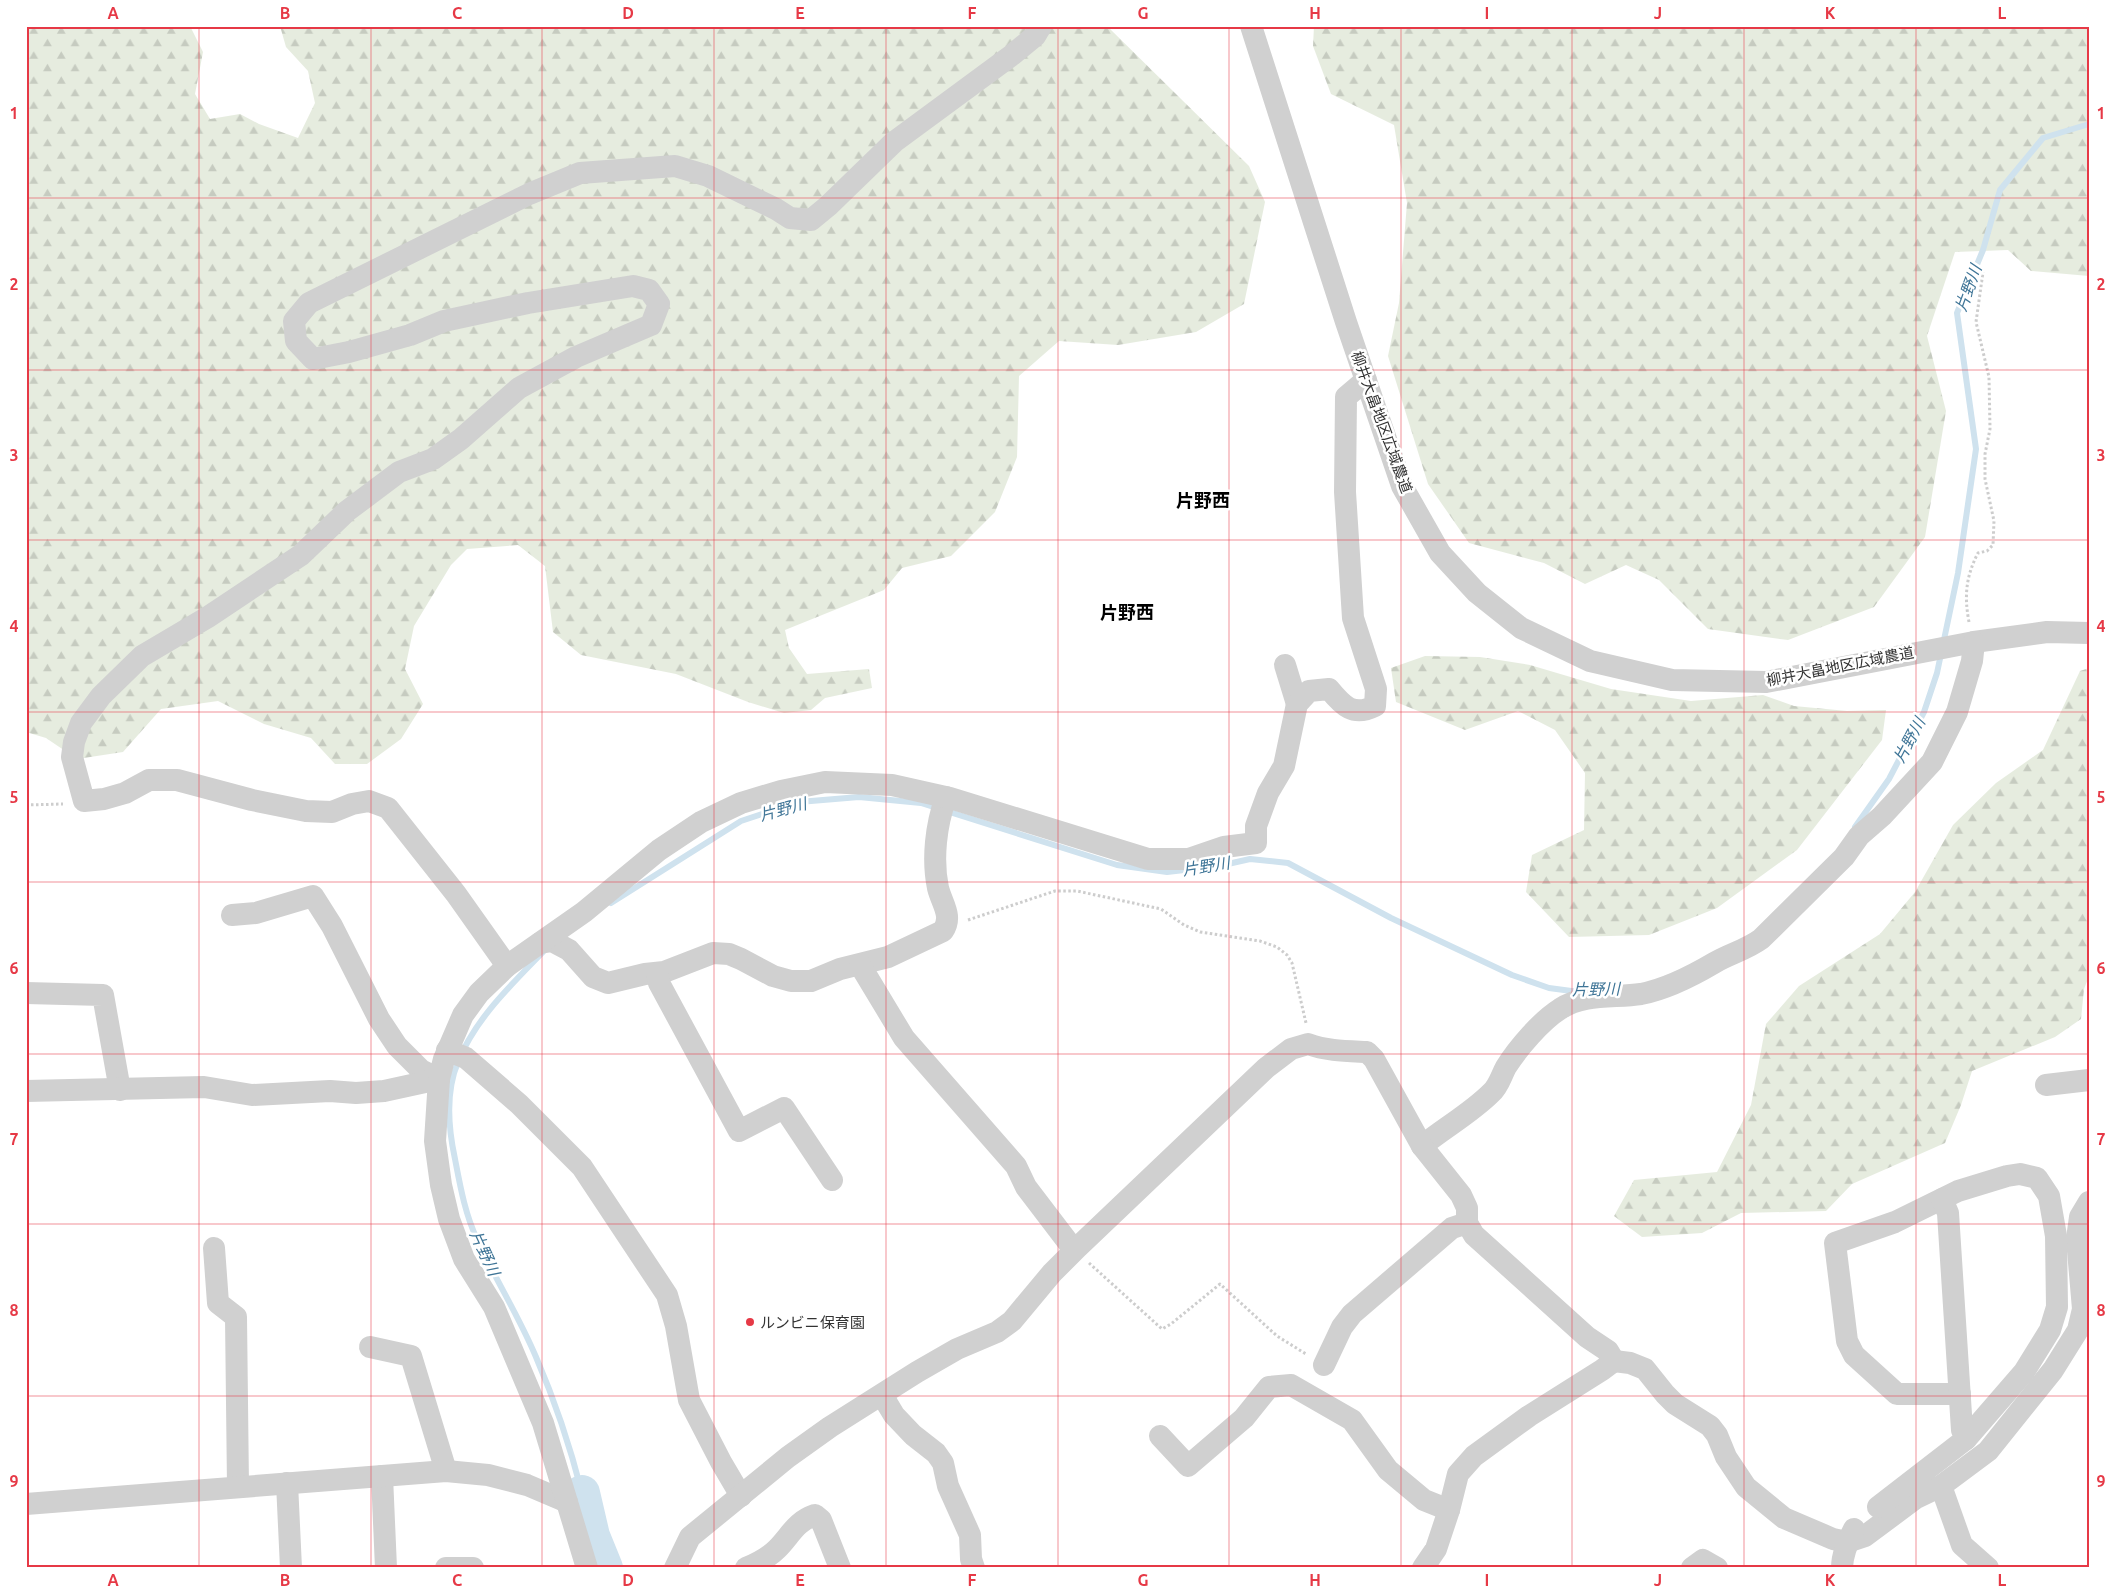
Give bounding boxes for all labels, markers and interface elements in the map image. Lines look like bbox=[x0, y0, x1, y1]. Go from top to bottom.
text: A bbox=[107, 4, 119, 22]
text: B bbox=[280, 4, 290, 22]
text: C bbox=[452, 4, 462, 22]
text: D bbox=[622, 4, 634, 22]
text: E bbox=[795, 4, 805, 22]
text: F bbox=[968, 4, 977, 22]
text: G bbox=[1137, 4, 1149, 22]
text: H bbox=[1309, 4, 1321, 22]
text: I bbox=[1485, 4, 1489, 22]
text: J bbox=[1654, 4, 1662, 22]
text: K bbox=[1825, 4, 1836, 22]
text: L bbox=[1998, 4, 2007, 22]
text: 1 bbox=[9, 104, 19, 122]
text: 1 bbox=[2096, 104, 2106, 122]
water label: 片野川 bbox=[1951, 260, 1985, 314]
text: 2 bbox=[9, 275, 19, 293]
text: 2 bbox=[2096, 275, 2106, 293]
street label: 柳井大畠地区広域農道 bbox=[1348, 349, 1416, 495]
text: 3 bbox=[9, 446, 19, 464]
text: 3 bbox=[2096, 446, 2106, 464]
district label: 片野西 bbox=[1176, 490, 1230, 510]
district label: 片野西 bbox=[1100, 602, 1154, 622]
text: 4 bbox=[9, 617, 19, 635]
text: 4 bbox=[2096, 617, 2106, 635]
street label: 柳井大畠地区広域農道 bbox=[1765, 643, 1915, 689]
water label: 片野川 bbox=[1890, 713, 1929, 765]
text: 5 bbox=[9, 788, 19, 806]
text: 5 bbox=[2096, 788, 2106, 806]
water label: 片野川 bbox=[757, 794, 810, 824]
water label: 片野川 bbox=[1181, 853, 1233, 879]
text: 6 bbox=[9, 959, 19, 977]
text: 6 bbox=[2096, 959, 2106, 977]
water label: 片野川 bbox=[1572, 980, 1622, 998]
text: 7 bbox=[9, 1130, 19, 1148]
text: 7 bbox=[2096, 1130, 2106, 1148]
water label: 片野川 bbox=[467, 1227, 504, 1280]
text: 8 bbox=[9, 1301, 19, 1319]
text: 8 bbox=[2096, 1301, 2106, 1319]
place label: ルンビニ保育園 bbox=[760, 1314, 865, 1331]
marker: ルンビニ保育園 bbox=[744, 1316, 756, 1328]
text: 9 bbox=[9, 1472, 19, 1490]
text: 9 bbox=[2096, 1472, 2106, 1490]
text: A bbox=[107, 1571, 119, 1589]
text: B bbox=[280, 1571, 290, 1589]
text: C bbox=[452, 1571, 462, 1589]
text: D bbox=[622, 1571, 634, 1589]
text: E bbox=[795, 1571, 805, 1589]
text: F bbox=[968, 1571, 977, 1589]
text: G bbox=[1137, 1571, 1149, 1589]
text: H bbox=[1309, 1571, 1321, 1589]
text: I bbox=[1485, 1571, 1489, 1589]
text: J bbox=[1654, 1571, 1662, 1589]
text: K bbox=[1825, 1571, 1836, 1589]
text: L bbox=[1998, 1571, 2007, 1589]

